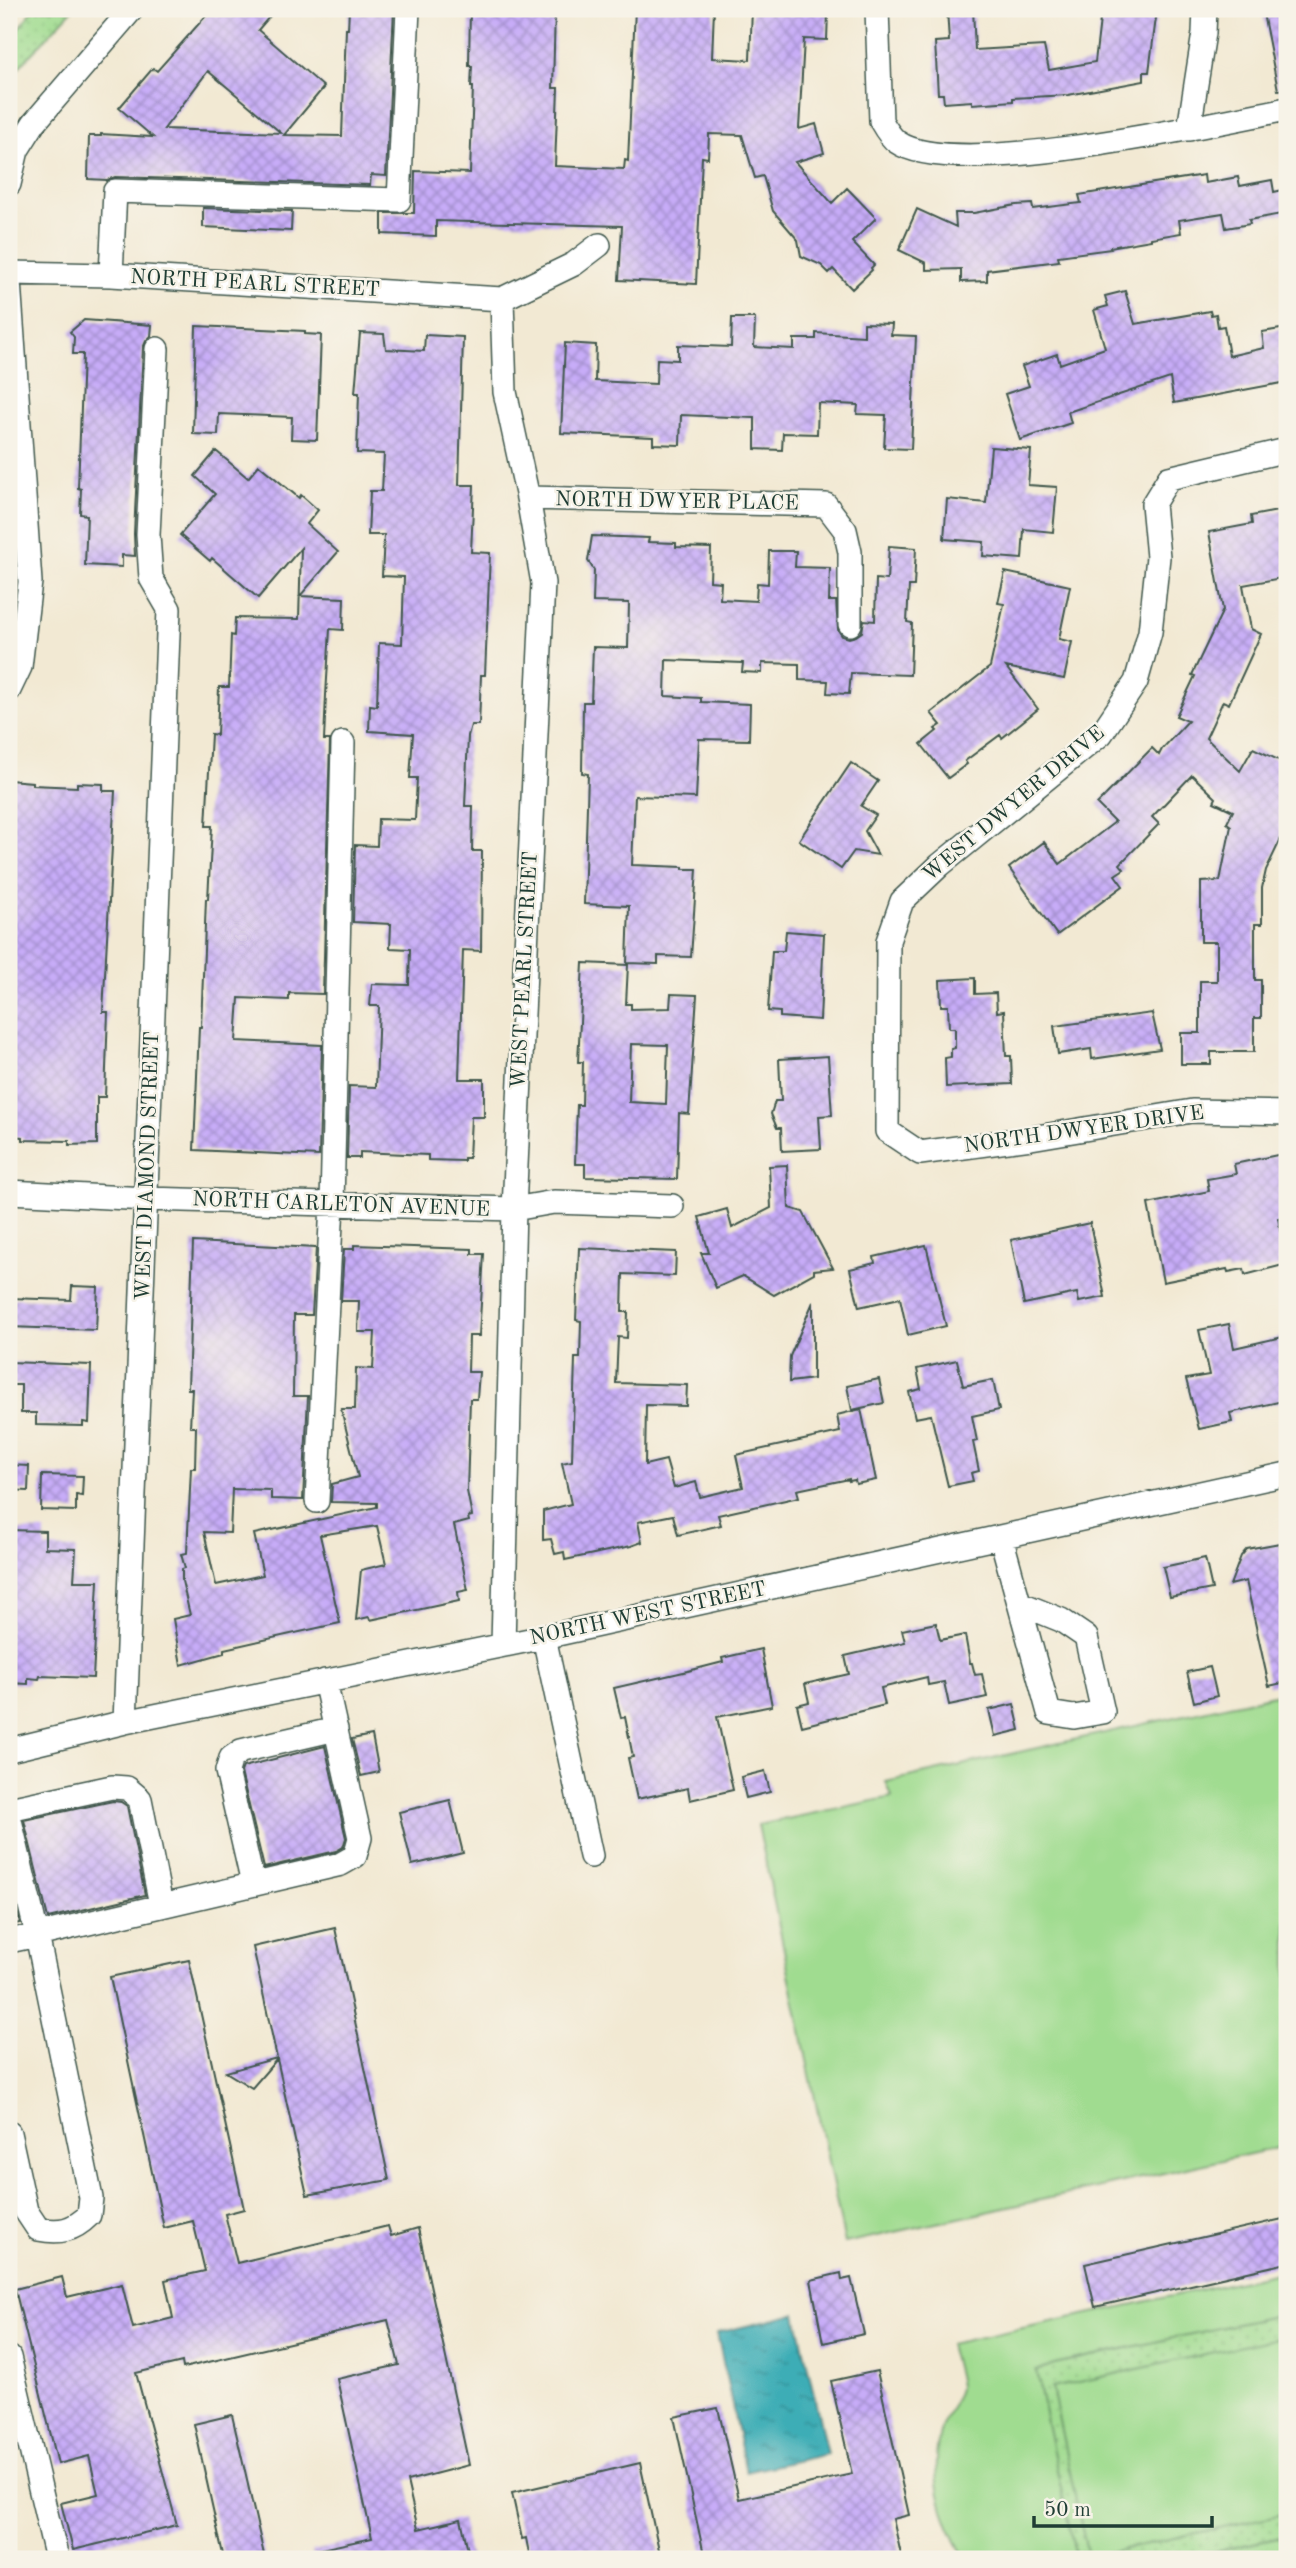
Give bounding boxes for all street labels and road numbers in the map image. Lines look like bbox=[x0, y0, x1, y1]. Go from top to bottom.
street label: NORTH PEARL STREET bbox=[130, 267, 380, 301]
street label: NORTH DWYER PLACE bbox=[555, 489, 799, 515]
street label: WEST DWYER DRIVE bbox=[919, 722, 1109, 886]
street label: WEST PEARL STREET bbox=[508, 851, 542, 1089]
street label: WEST DIAMOND STREET bbox=[133, 1031, 163, 1301]
street label: NORTH DWYER DRIVE bbox=[963, 1103, 1205, 1157]
street label: NORTH CARLETON AVENUE bbox=[192, 1189, 490, 1221]
street label: NORTH WEST STREET bbox=[528, 1579, 768, 1649]

